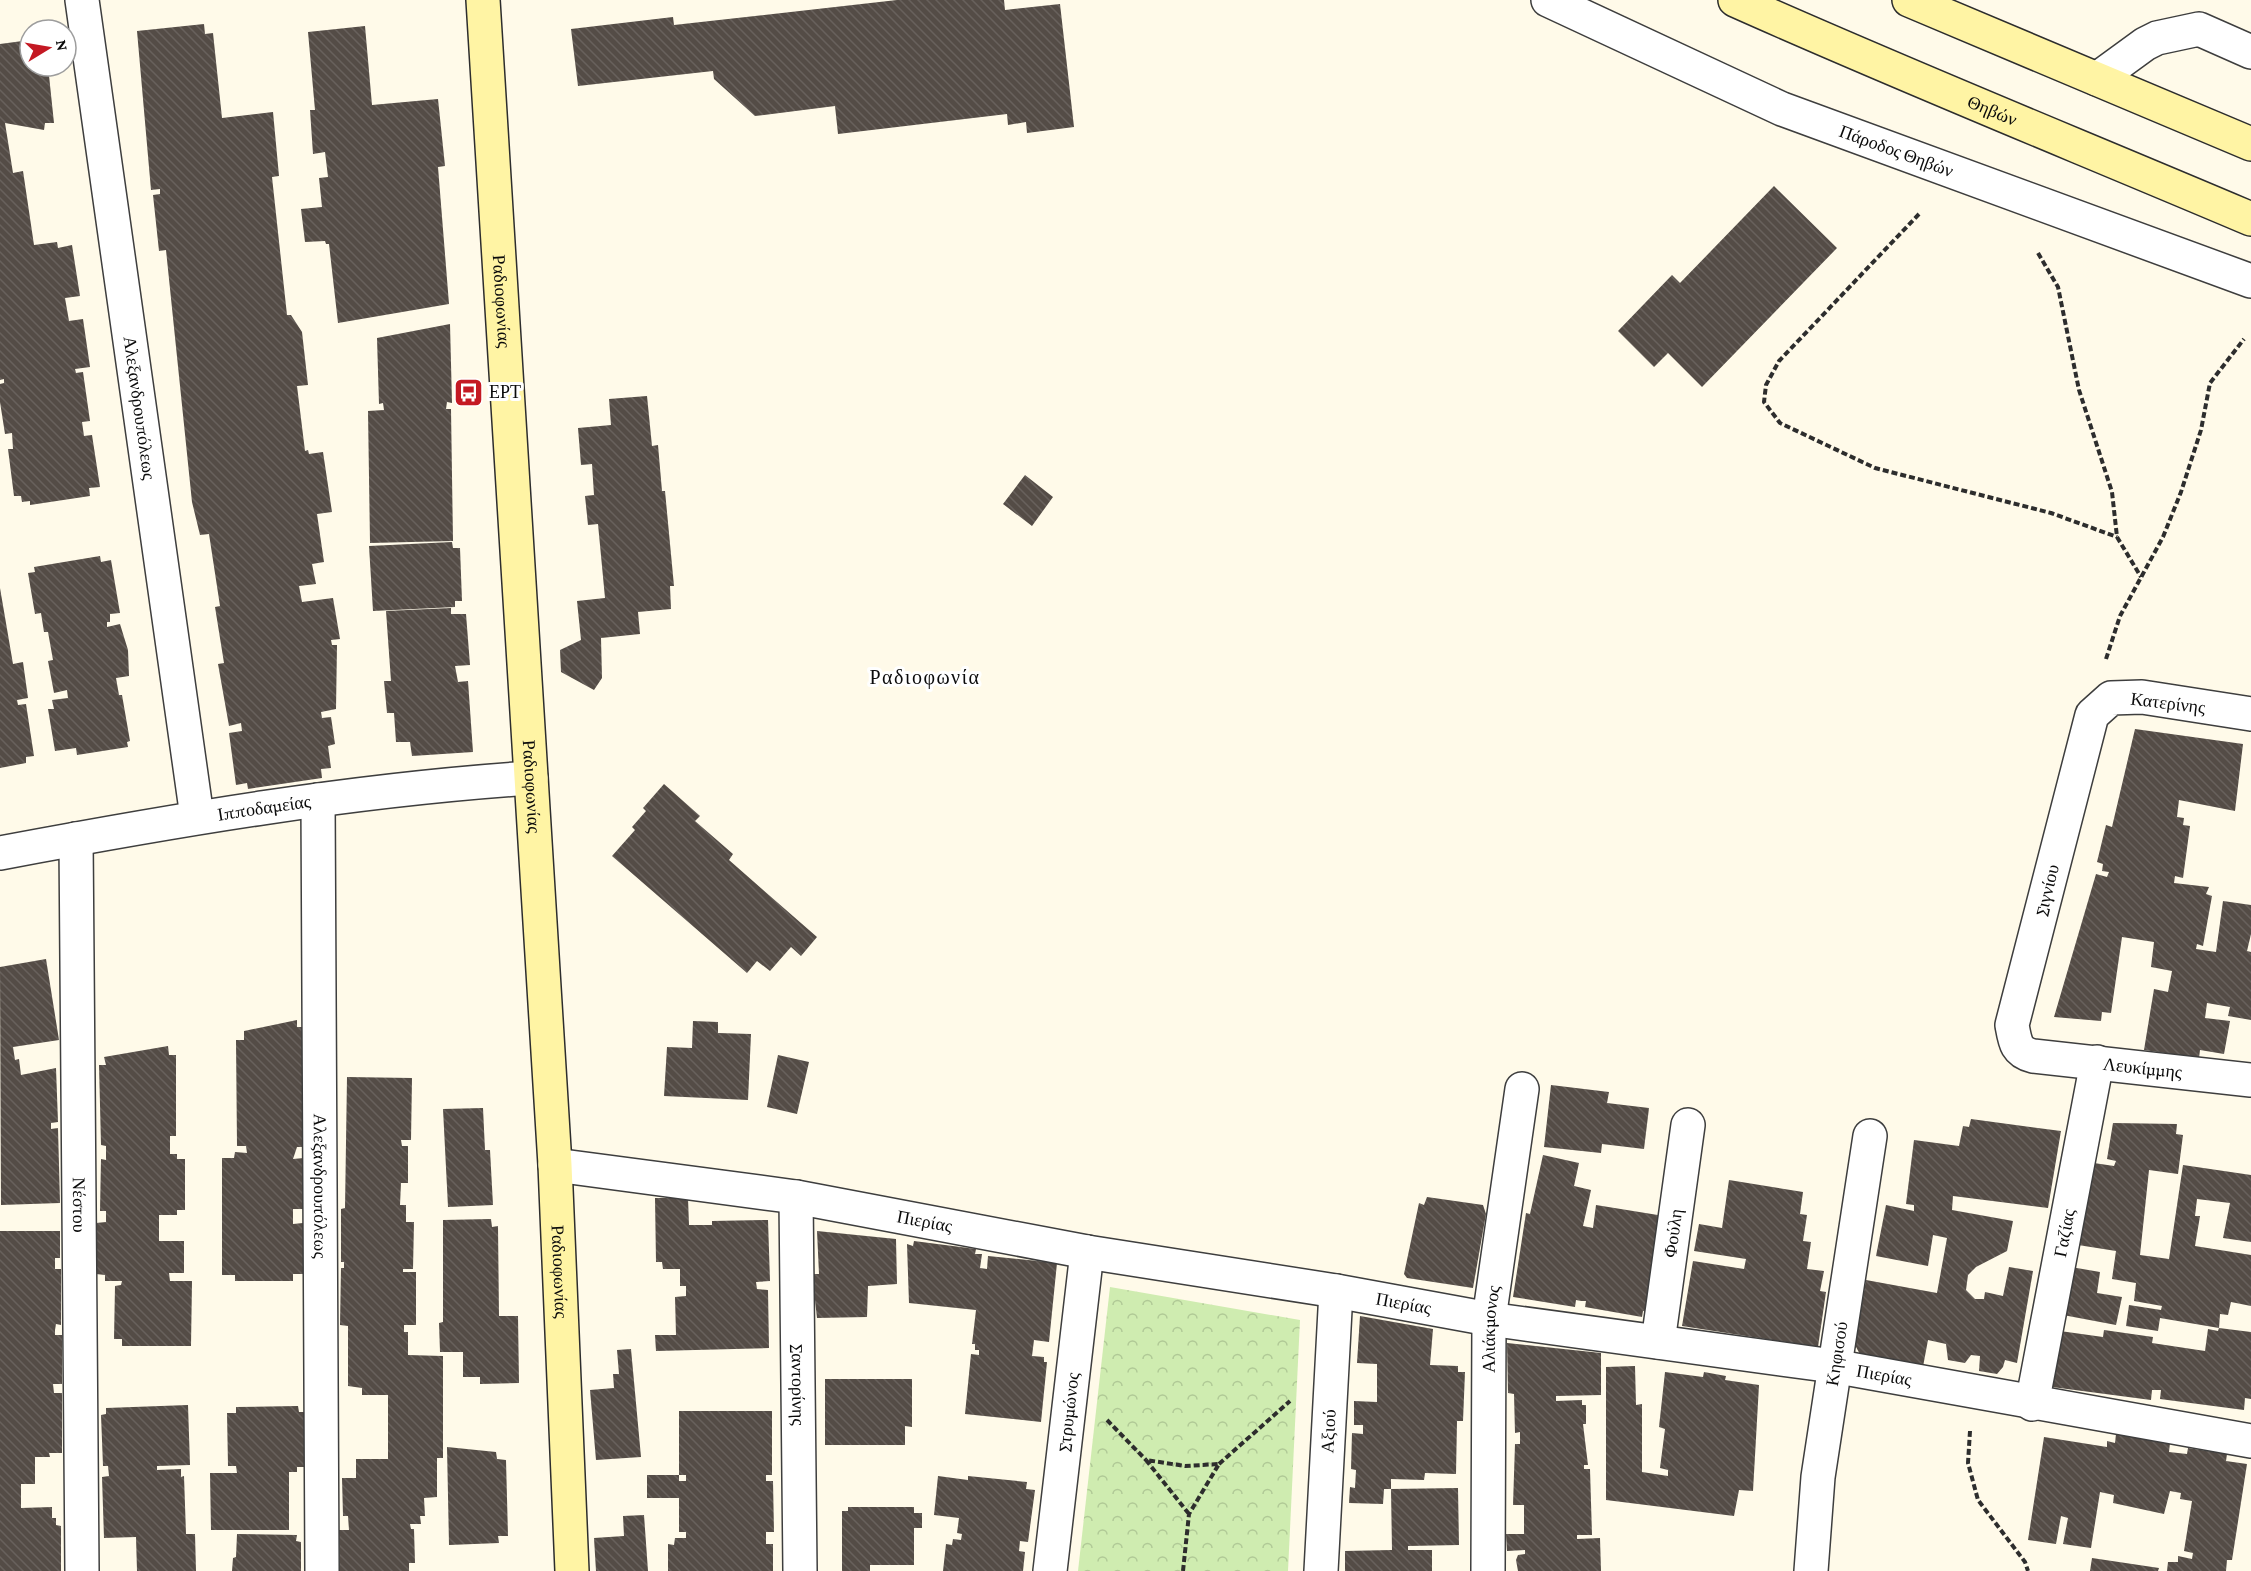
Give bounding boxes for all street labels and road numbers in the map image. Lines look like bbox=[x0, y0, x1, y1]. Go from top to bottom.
street label: Θηβών bbox=[1965, 91, 2020, 130]
street label: Πάροδος Θηβών bbox=[1837, 121, 1956, 181]
street label: Ραδιοφωνίας bbox=[489, 254, 514, 349]
street label: Αλεξανδρουπόλεως bbox=[119, 335, 159, 481]
street label: Κατερίνης bbox=[2130, 689, 2206, 717]
street label: Ραδιοφωνίας bbox=[519, 739, 544, 834]
street label: Ιπποδαμείας bbox=[216, 791, 312, 825]
street label: Σιγνίου bbox=[2031, 862, 2063, 918]
street label: Λευκίμμης bbox=[2102, 1054, 2183, 1082]
street label: Αλεξανδρουπόλεως bbox=[310, 1113, 330, 1259]
street label: Νέστου bbox=[69, 1177, 89, 1233]
street label: Πιερίας bbox=[895, 1206, 954, 1236]
street label: Φούλη bbox=[1660, 1207, 1686, 1259]
street label: Γαζίας bbox=[2050, 1207, 2079, 1259]
street label: Ραδιοφωνίας bbox=[548, 1225, 571, 1319]
street label: Αλιάκμονος bbox=[1479, 1284, 1504, 1373]
street label: Πιερίας bbox=[1374, 1289, 1433, 1318]
street label: Κηφισού bbox=[1822, 1320, 1852, 1387]
street label: Σαντορίνης bbox=[788, 1344, 808, 1426]
street label: Πιερίας bbox=[1855, 1360, 1913, 1390]
street label: Στρυμώνος bbox=[1054, 1371, 1083, 1453]
street label: Αξιού bbox=[1317, 1409, 1340, 1454]

